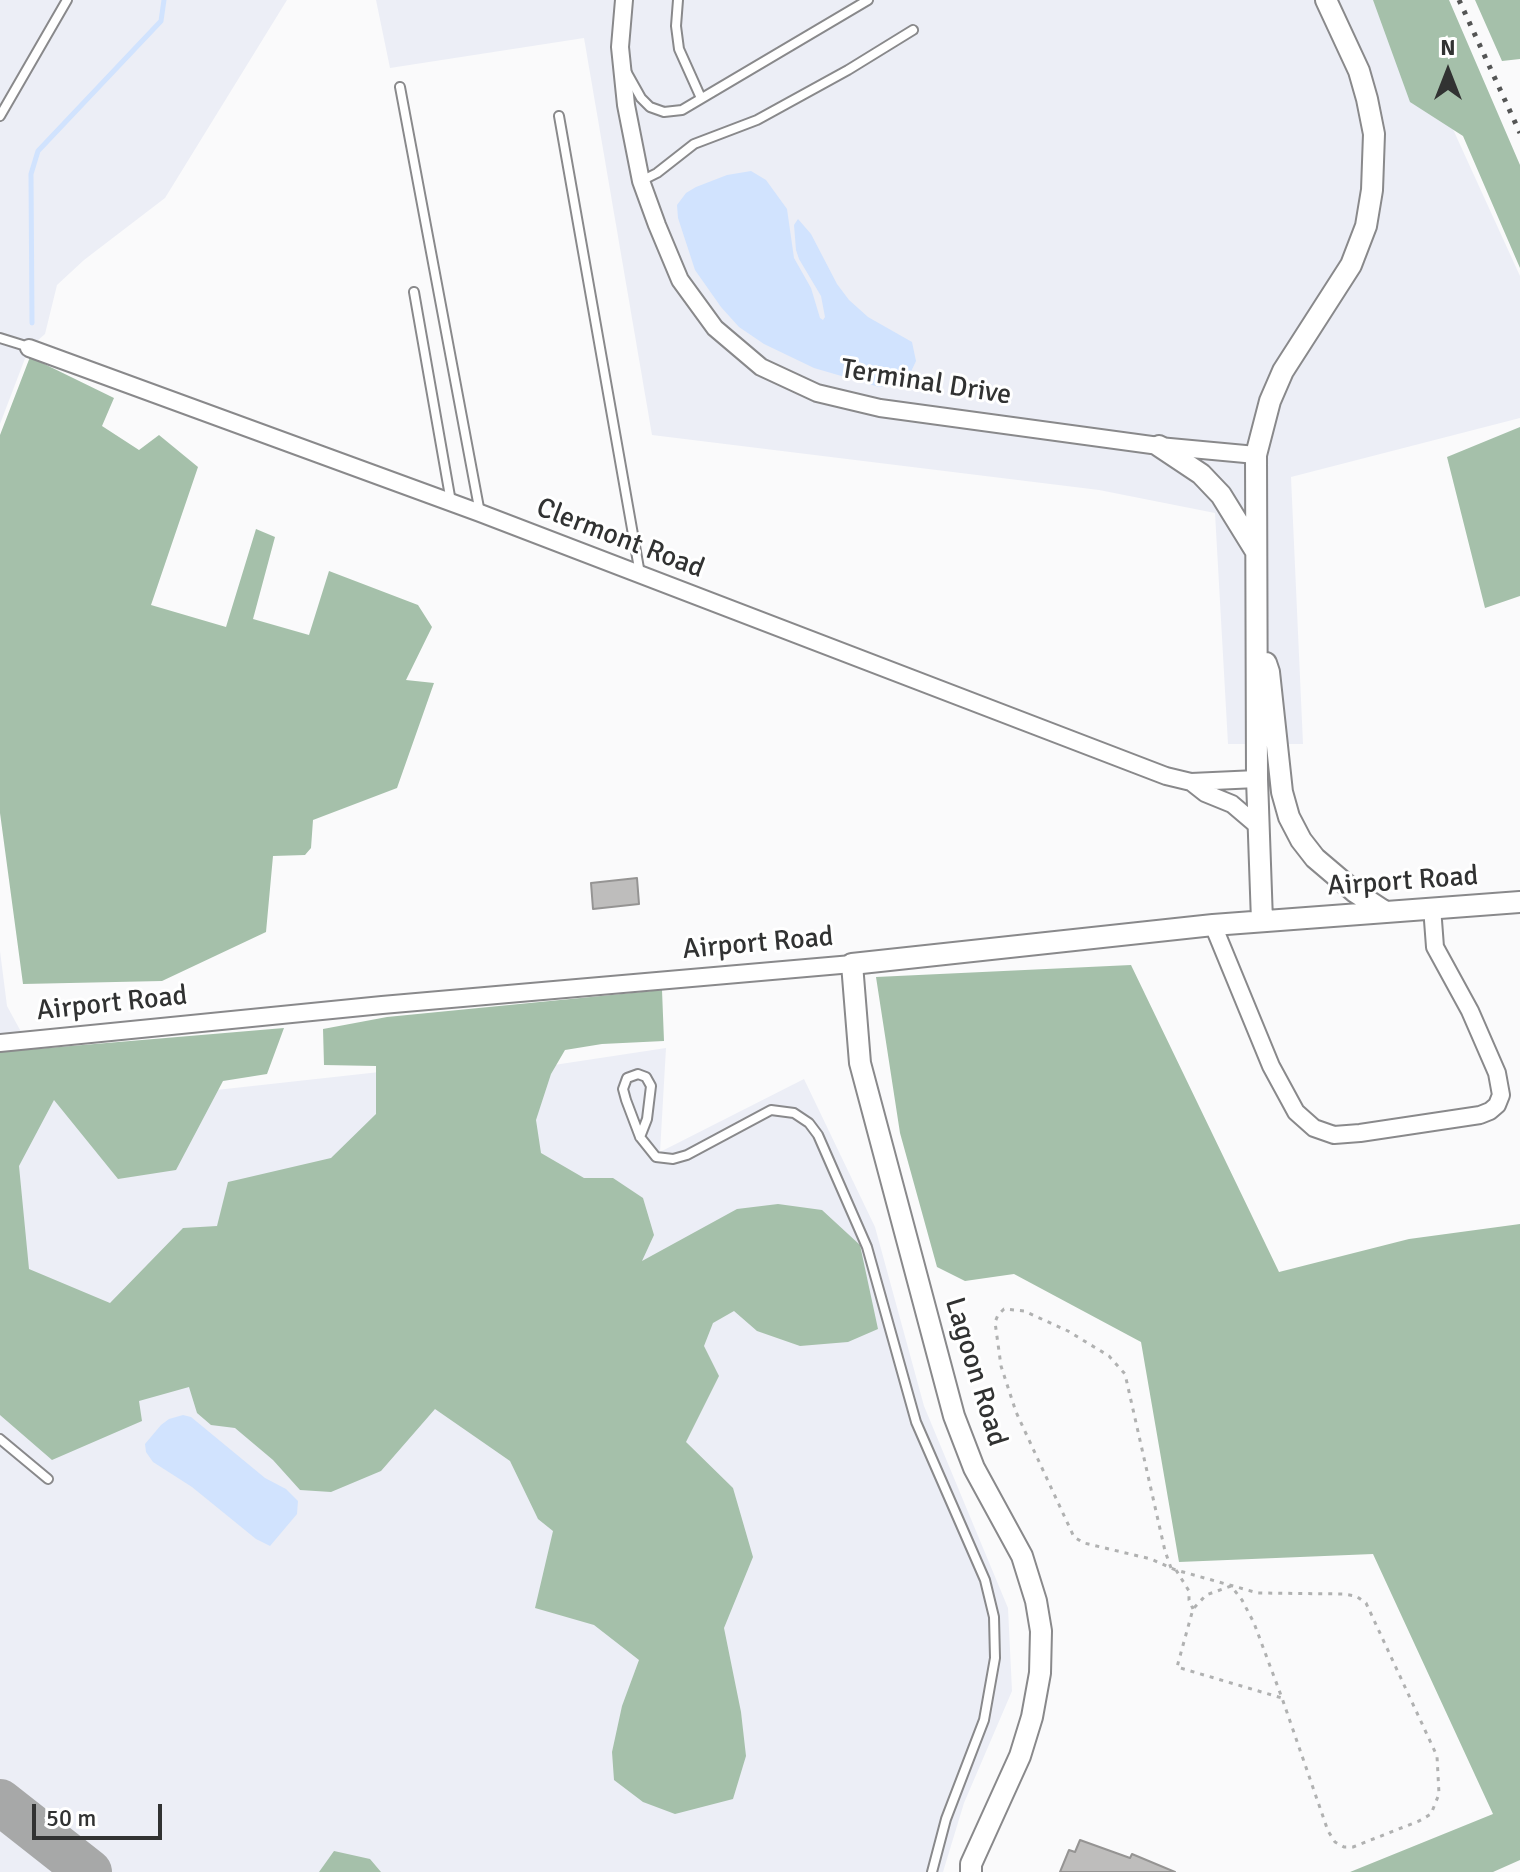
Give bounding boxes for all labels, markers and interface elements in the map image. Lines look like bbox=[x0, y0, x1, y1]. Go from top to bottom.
north arrow bbox=[1408, 32, 1488, 112]
text: N bbox=[1440, 34, 1456, 61]
street label: Terminal Drive bbox=[838, 353, 1014, 413]
street label: Clermont Road bbox=[531, 492, 709, 586]
street label: Airport Road bbox=[1326, 860, 1480, 904]
street label: Airport Road bbox=[681, 921, 835, 967]
street label: Airport Road bbox=[35, 979, 189, 1029]
street label: Lagoon Road bbox=[936, 1294, 1014, 1450]
scale bar bbox=[36, 1788, 166, 1838]
text: 50 m bbox=[46, 1803, 96, 1833]

